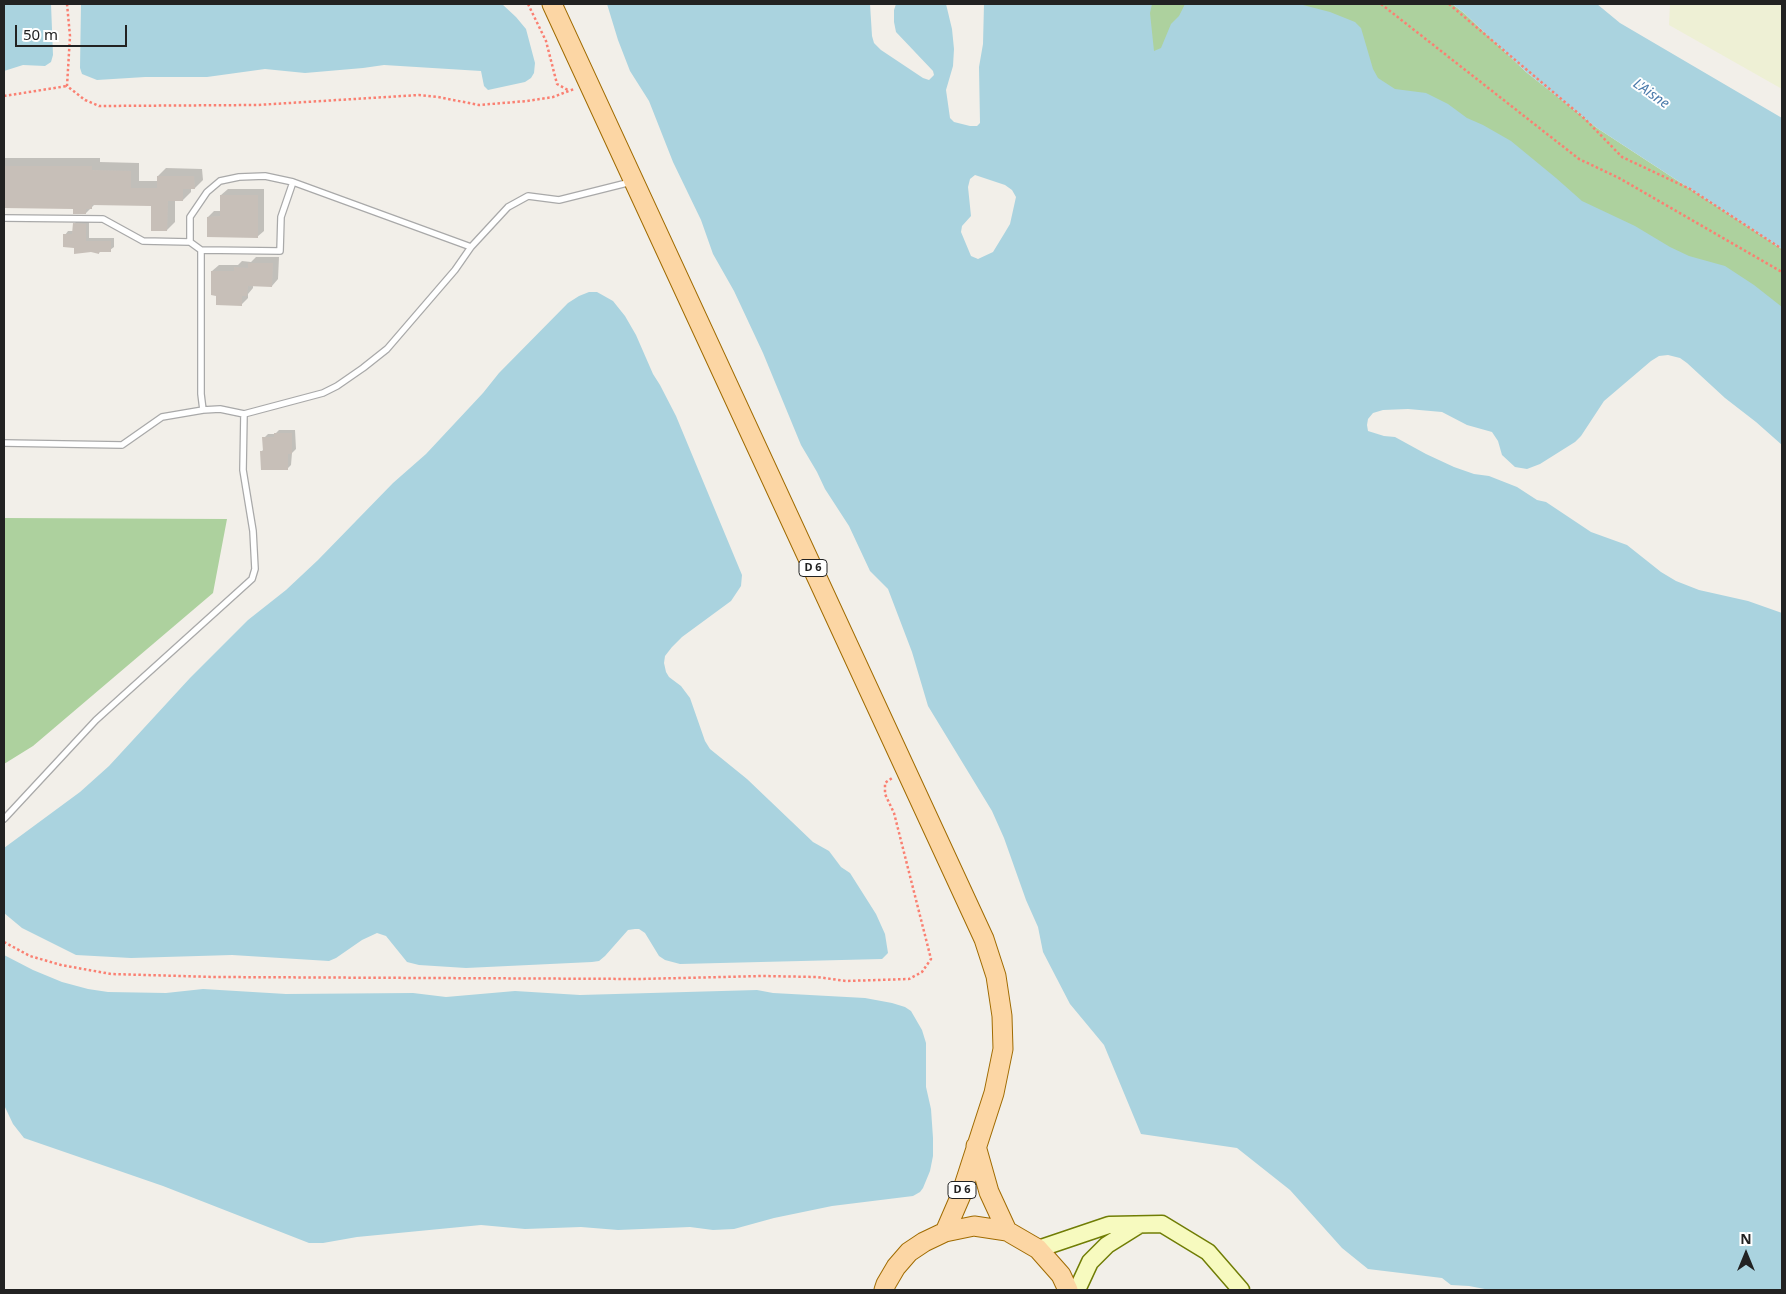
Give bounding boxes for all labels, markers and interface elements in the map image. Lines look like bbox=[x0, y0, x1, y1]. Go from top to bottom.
scale bar bbox=[18, 15, 130, 47]
text: 50 m bbox=[23, 24, 58, 44]
water label: L'Aisne bbox=[1630, 76, 1672, 112]
road number: D 6 bbox=[799, 560, 827, 576]
road number: D 6 bbox=[948, 1182, 976, 1198]
north arrow bbox=[1721, 1229, 1771, 1279]
text: N bbox=[1740, 1229, 1752, 1248]

